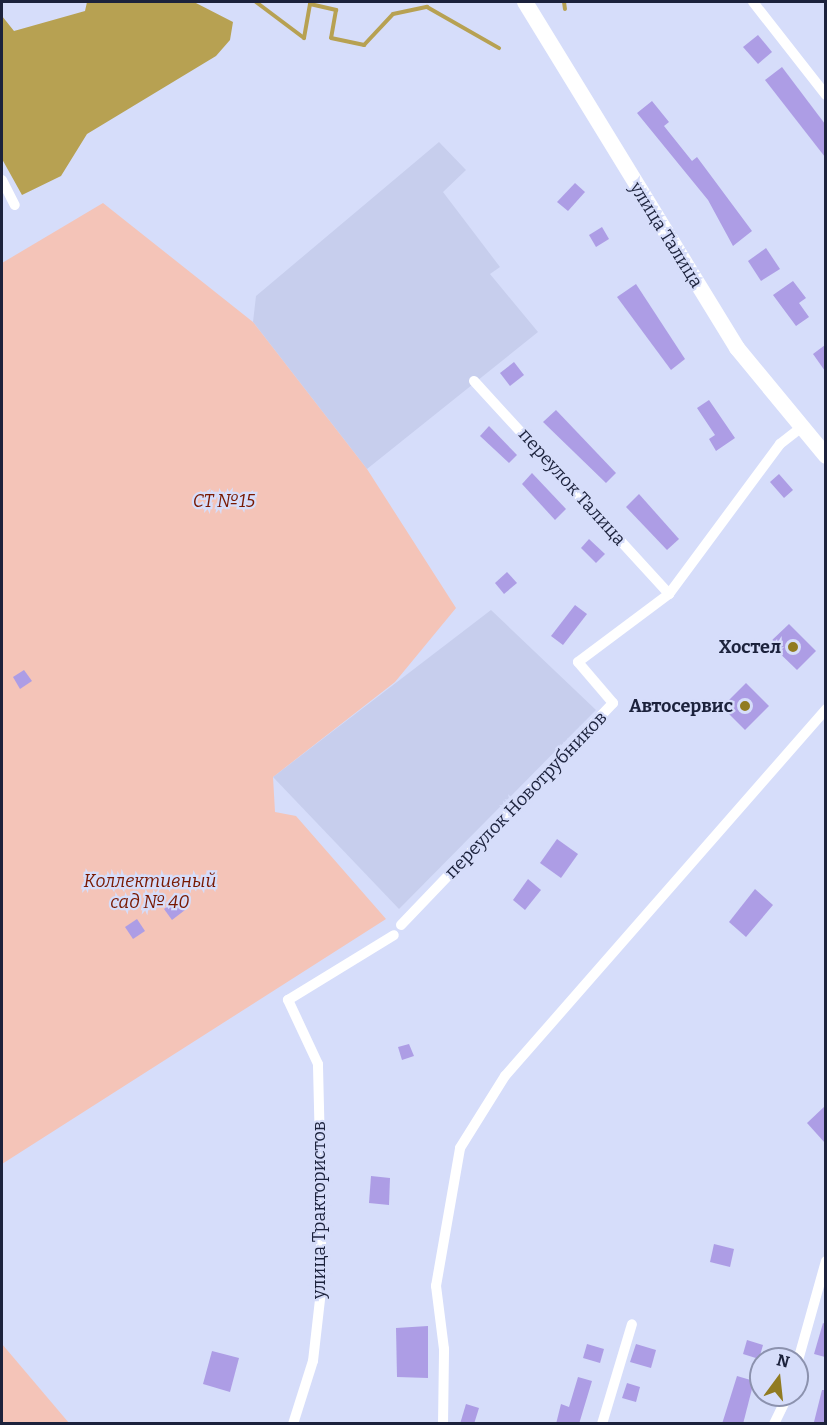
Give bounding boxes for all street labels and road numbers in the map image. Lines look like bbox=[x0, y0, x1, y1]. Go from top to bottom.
street label: улица Талица bbox=[625, 178, 707, 292]
street label: переулок Талица bbox=[514, 424, 630, 550]
street label: переулок Новотрубников bbox=[440, 707, 612, 883]
street label: улица Трактористов bbox=[308, 1121, 330, 1299]

